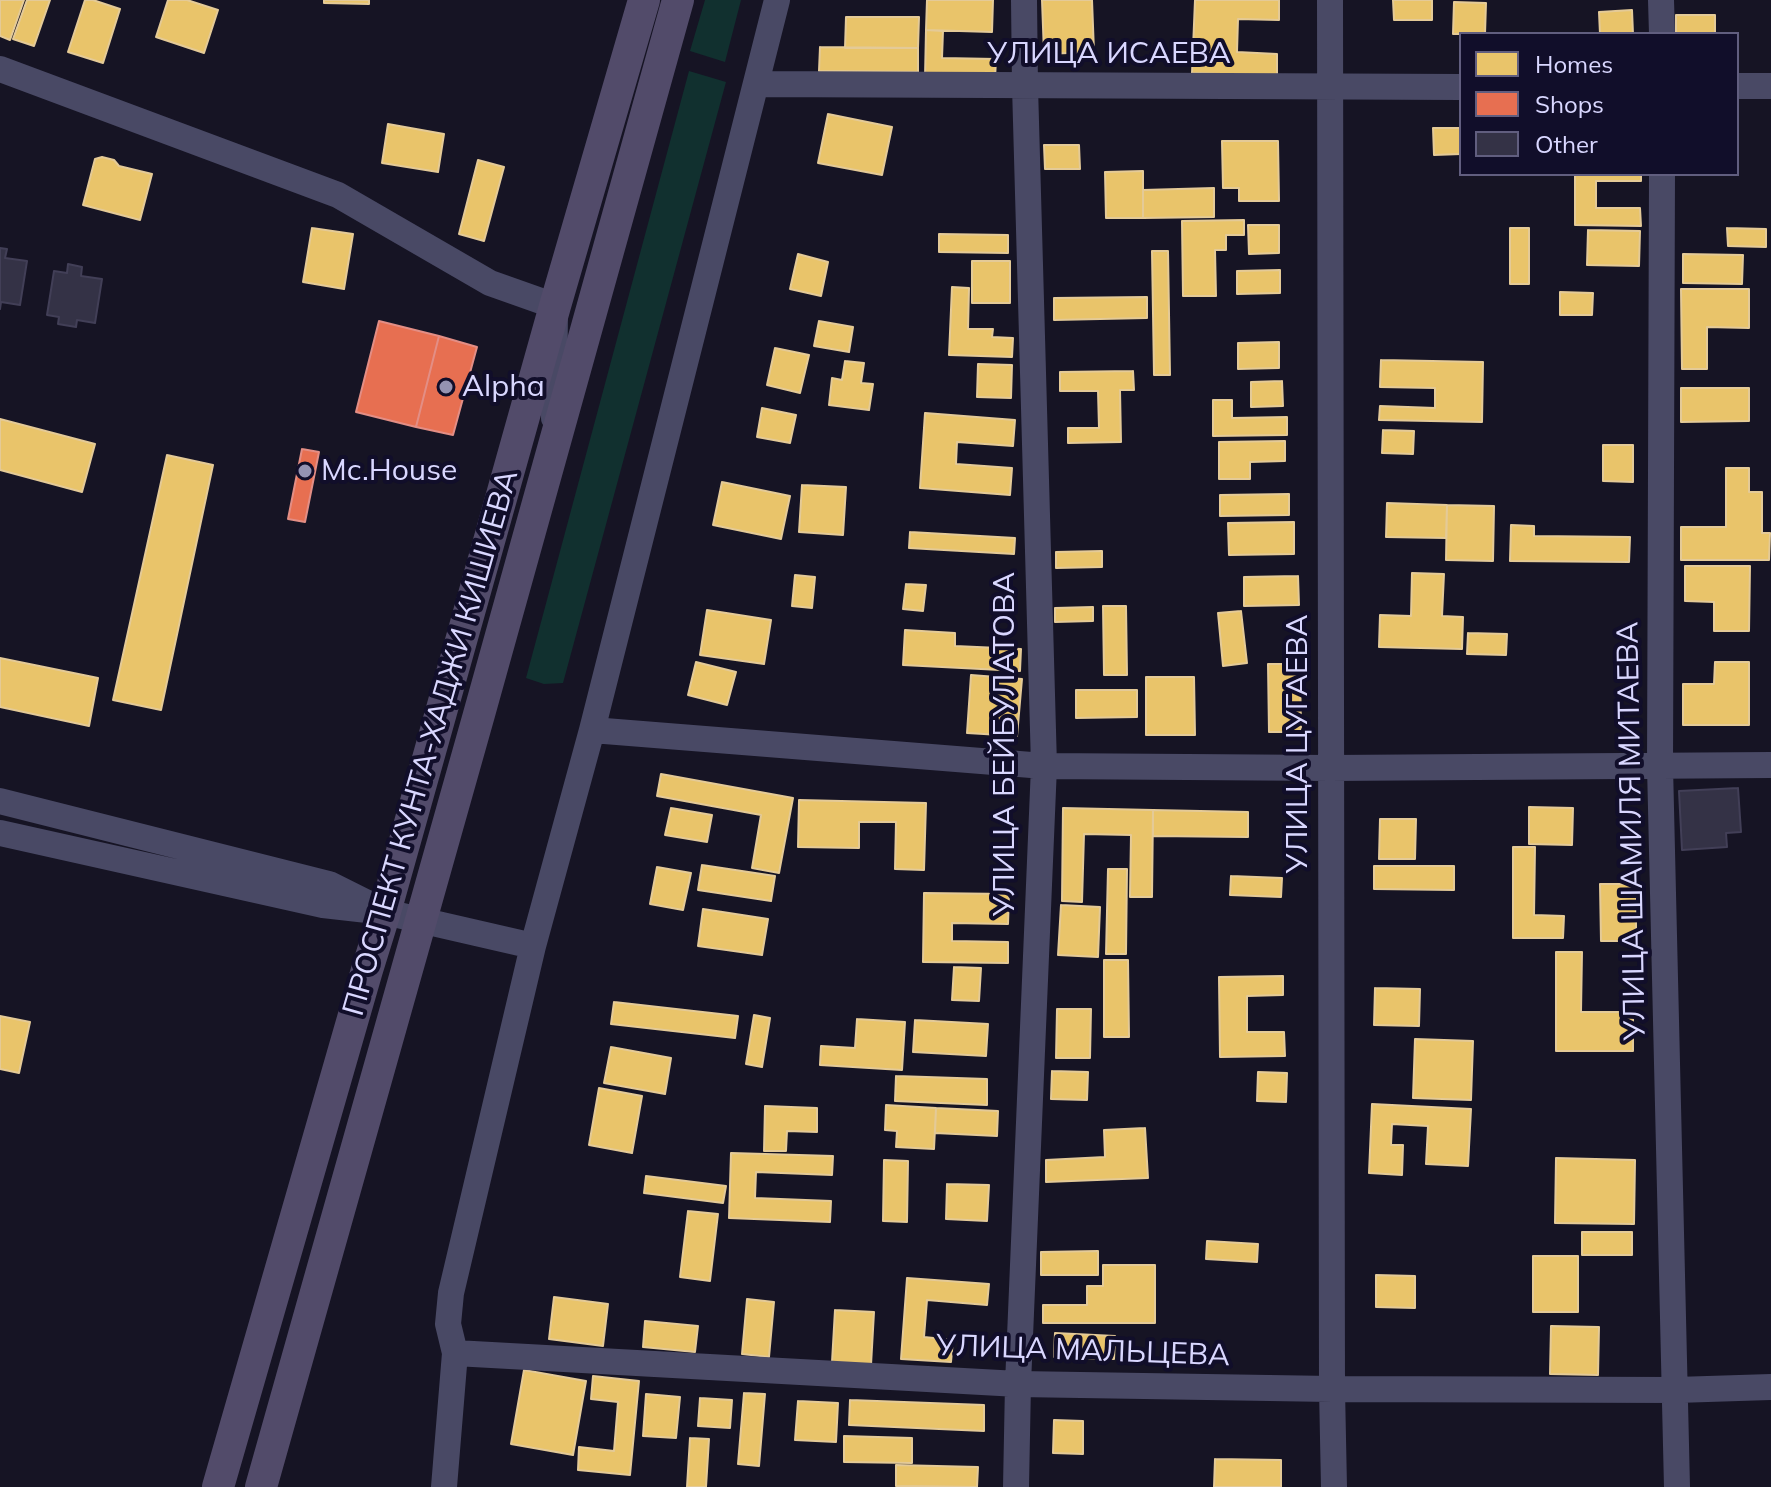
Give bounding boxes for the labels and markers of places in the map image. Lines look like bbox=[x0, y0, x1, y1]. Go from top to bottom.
place label: Alpha bbox=[462, 369, 545, 405]
marker: Alpha bbox=[437, 378, 455, 396]
place label: Mc.House bbox=[321, 453, 457, 489]
marker: Mc.House bbox=[296, 462, 314, 480]

